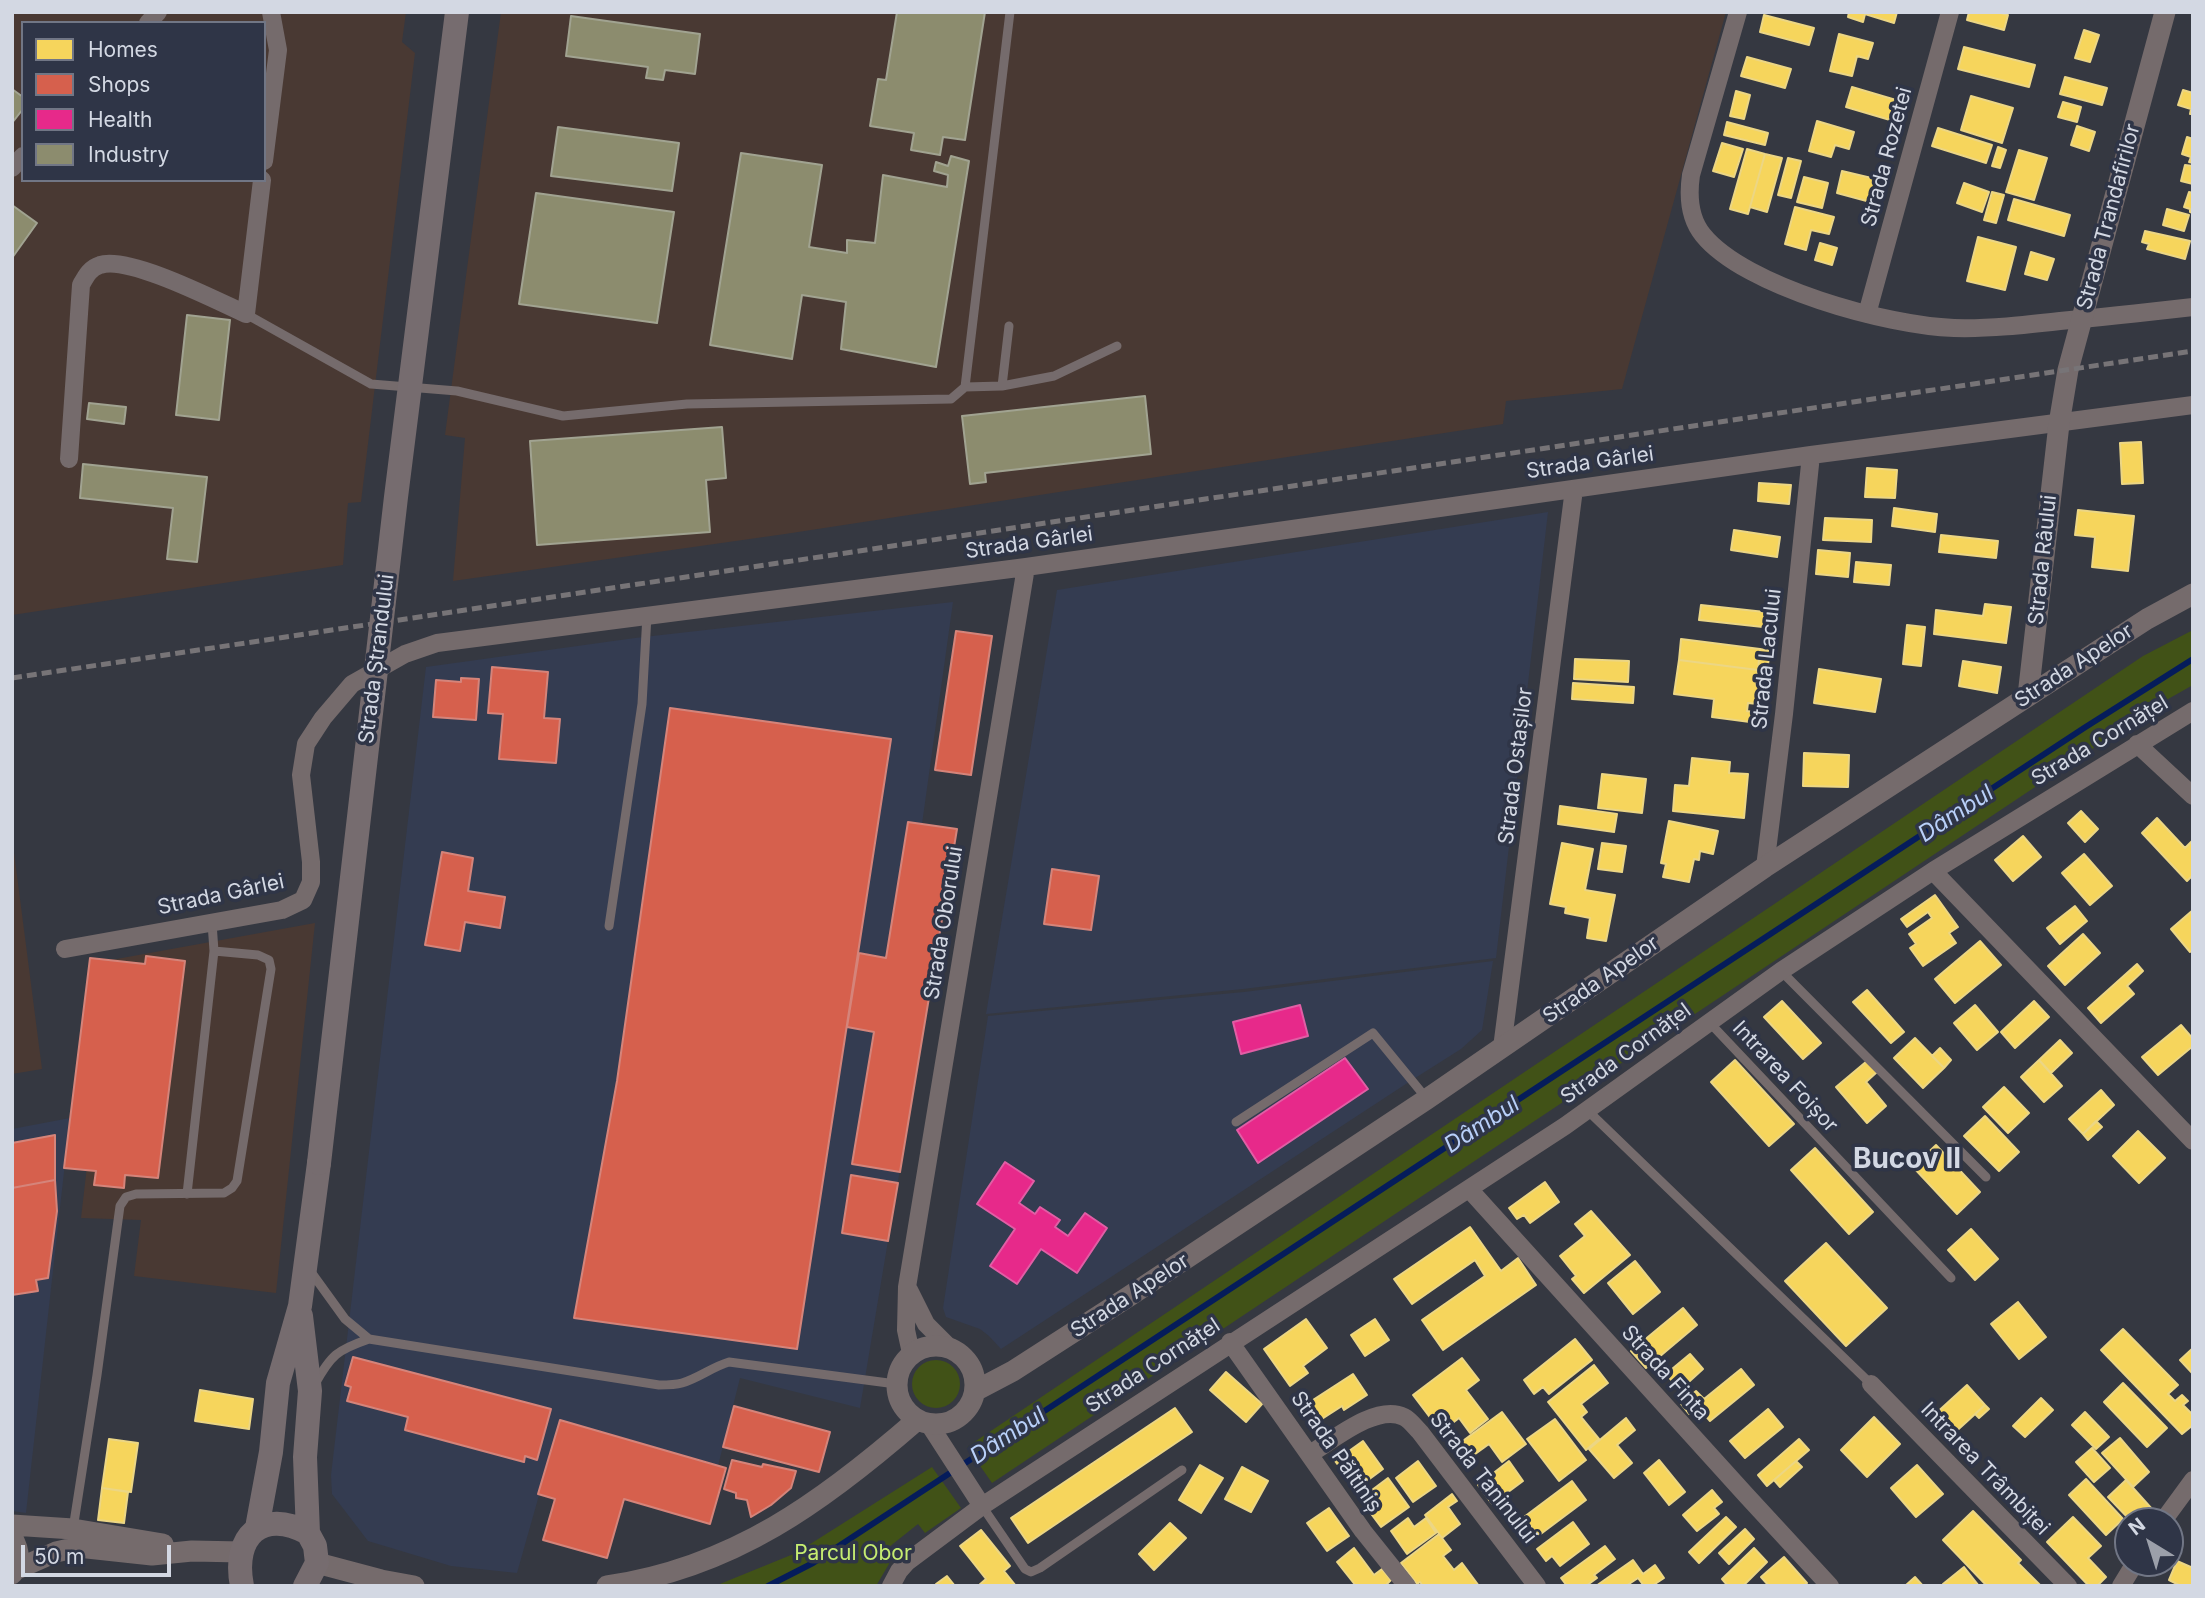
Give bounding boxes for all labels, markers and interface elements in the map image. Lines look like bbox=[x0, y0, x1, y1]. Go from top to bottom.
legend bbox=[21, 21, 266, 182]
text: Homes bbox=[88, 37, 158, 62]
text: Shops bbox=[88, 72, 150, 97]
street label: Strada Rozetei bbox=[1856, 84, 1918, 230]
text: Health bbox=[88, 107, 153, 132]
street label: Strada Trandafirilor bbox=[2072, 121, 2146, 313]
text: Industry bbox=[88, 142, 169, 167]
street label: Strada Gârlei bbox=[1525, 442, 1655, 484]
street label: Strada Râului bbox=[2024, 494, 2062, 626]
street label: Strada Gârlei bbox=[964, 522, 1094, 564]
street label: Strada Ștrandului bbox=[354, 573, 400, 745]
street label: Strada Lacului bbox=[1747, 587, 1787, 731]
street label: Strada Apelor bbox=[2010, 618, 2138, 714]
street label: Strada Ostașilor bbox=[1494, 686, 1538, 846]
street label: Strada Cornățel bbox=[2027, 690, 2173, 792]
water label: Dâmbul bbox=[1913, 780, 1999, 848]
street label: Strada Oborului bbox=[919, 844, 969, 1002]
street label: Strada Gârlei bbox=[155, 869, 287, 921]
street label: Strada Apelor bbox=[1538, 931, 1664, 1029]
street label: Strada Cornățel bbox=[1556, 998, 1696, 1110]
street label: Intrarea Foișor bbox=[1727, 1016, 1843, 1138]
water label: Dâmbul bbox=[1439, 1091, 1525, 1159]
district label: Bucov II bbox=[1853, 1143, 1961, 1177]
street label: Strada Apelor bbox=[1066, 1248, 1194, 1344]
street label: Strada Cornățel bbox=[1081, 1313, 1225, 1419]
street label: Strada Finta bbox=[1616, 1320, 1714, 1426]
street label: Strada Păltiniș bbox=[1285, 1387, 1387, 1517]
street label: Intrarea Trâmbiței bbox=[1915, 1397, 2055, 1541]
water label: Dâmbul bbox=[965, 1402, 1051, 1470]
street label: Strada Taninului bbox=[1424, 1407, 1542, 1549]
north arrow bbox=[2114, 1507, 2184, 1577]
text: N bbox=[2124, 1513, 2150, 1540]
scale bar bbox=[24, 1532, 175, 1576]
park label: Parcul Obor bbox=[794, 1541, 912, 1567]
text: 50 m bbox=[34, 1544, 84, 1569]

